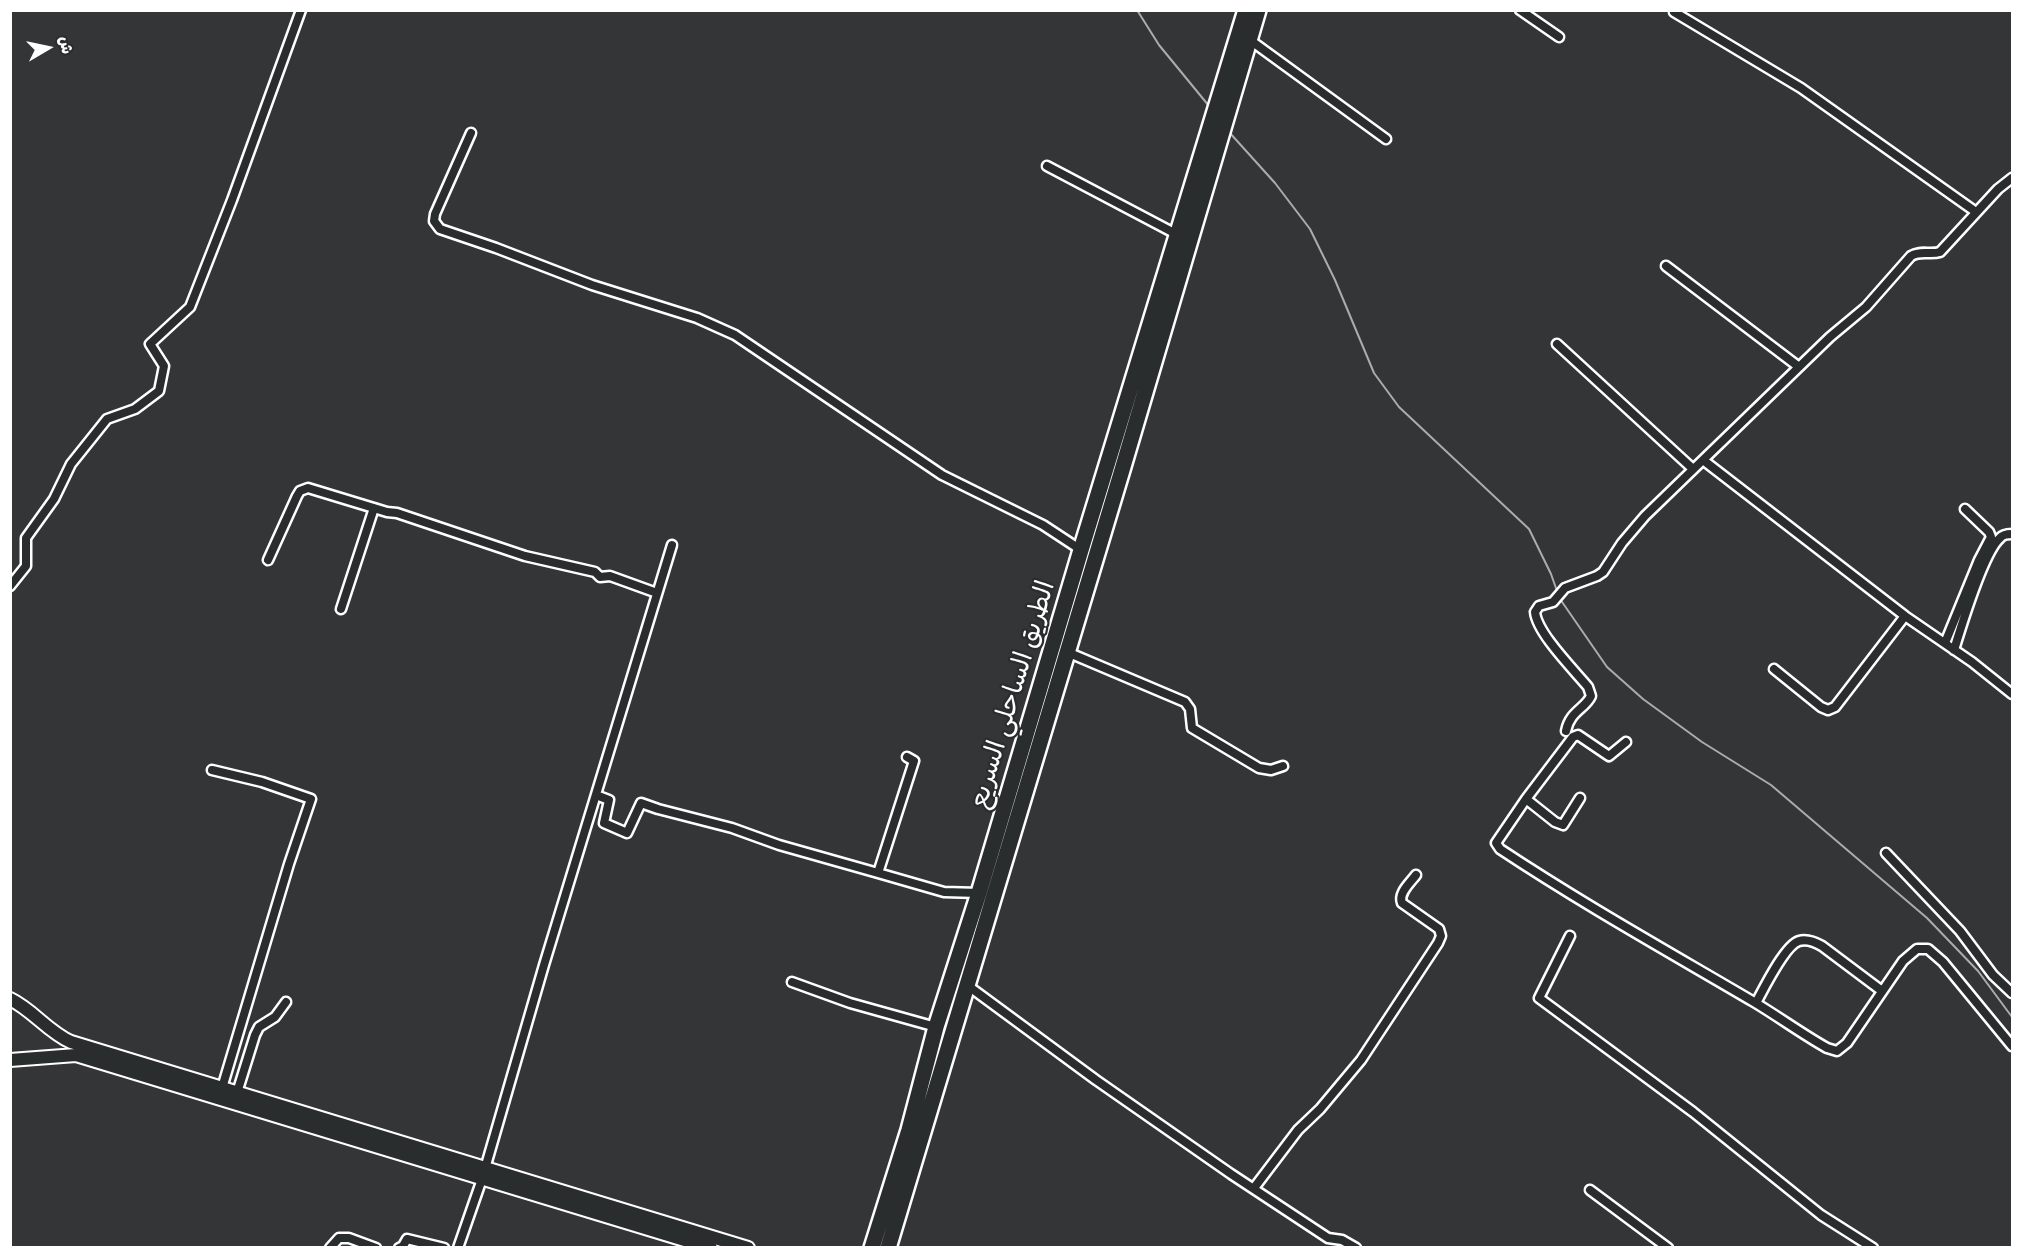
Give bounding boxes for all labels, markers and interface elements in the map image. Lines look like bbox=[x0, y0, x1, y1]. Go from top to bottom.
north arrow bbox=[18, 18, 78, 78]
text: ش bbox=[55, 35, 77, 55]
street label: الطريق الساحلي السريع bbox=[964, 577, 1062, 813]

